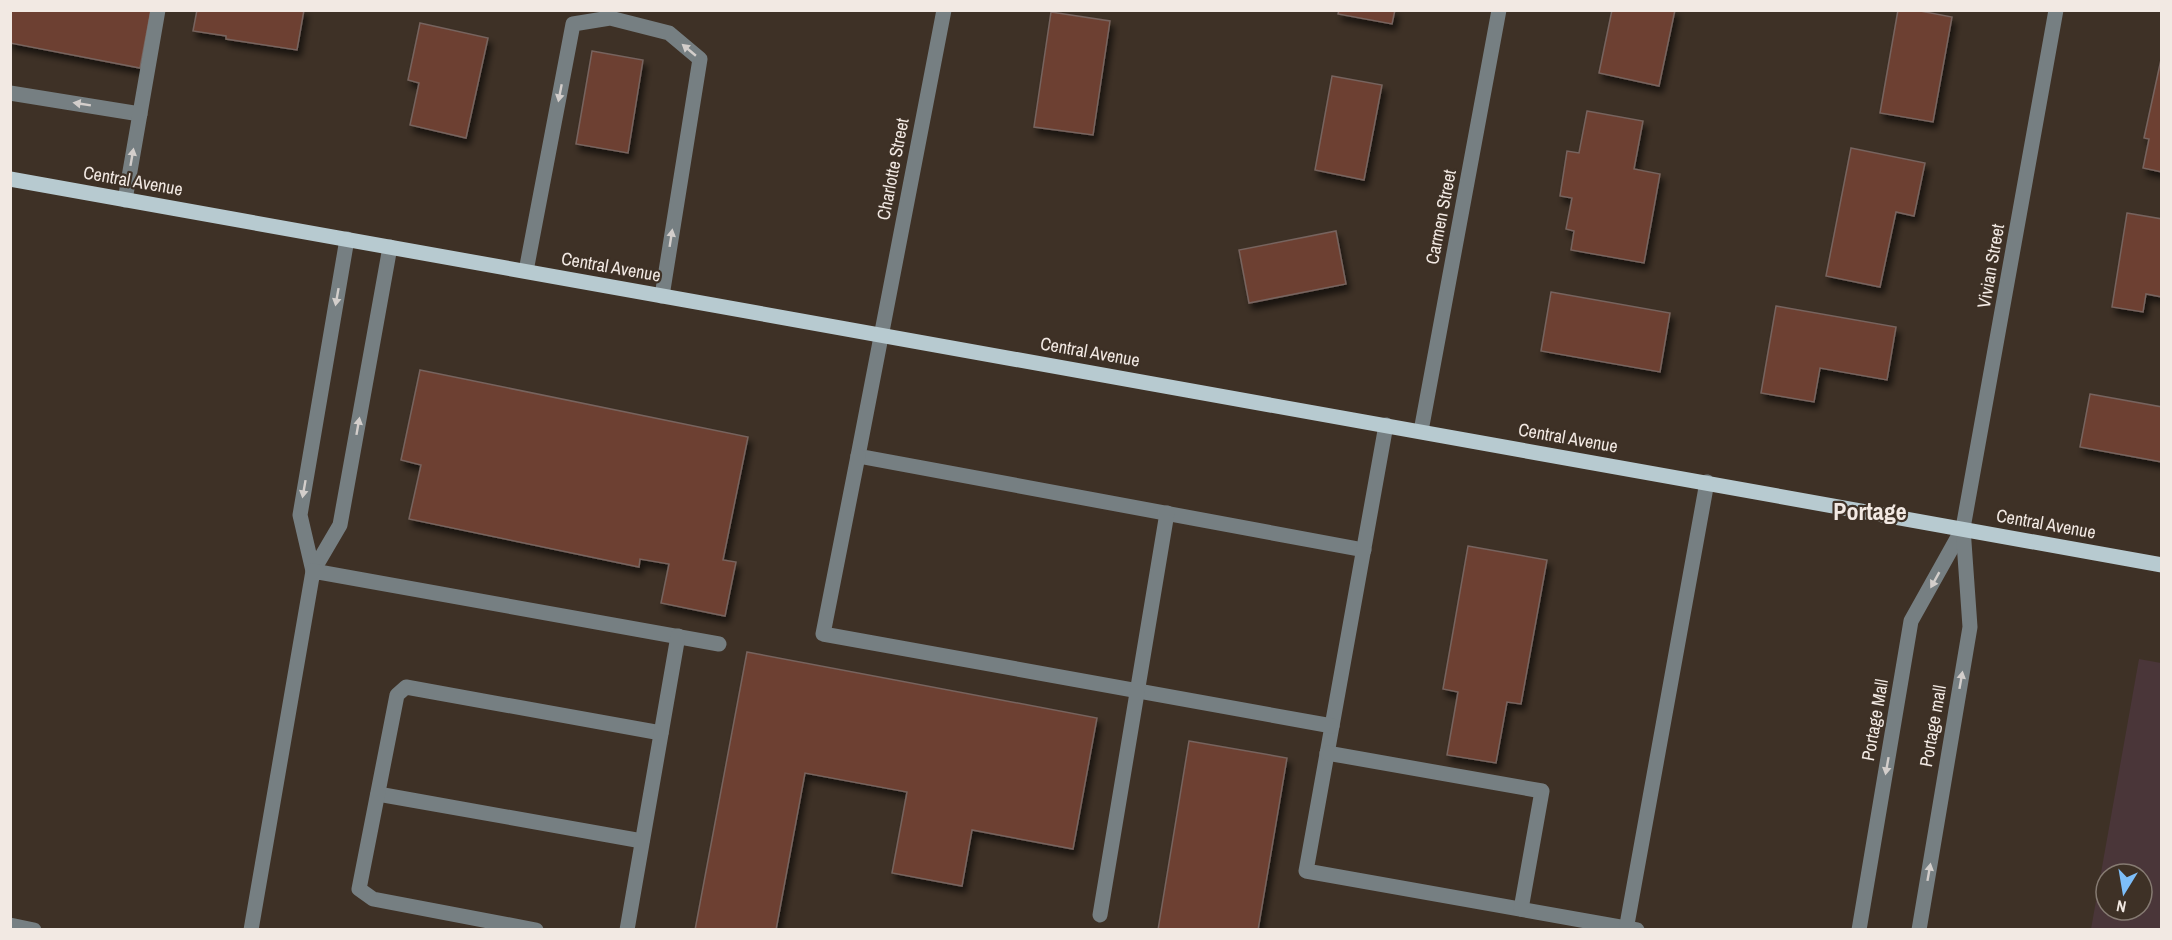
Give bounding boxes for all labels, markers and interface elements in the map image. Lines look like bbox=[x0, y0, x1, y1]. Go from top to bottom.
one-way arrow bbox=[682, 44, 697, 57]
one-way arrow bbox=[555, 83, 564, 102]
one-way arrow bbox=[72, 100, 91, 109]
street label: Charlotte Street bbox=[870, 116, 915, 222]
one-way arrow bbox=[128, 147, 137, 166]
street label: Central Avenue bbox=[81, 159, 185, 202]
street label: Carmen Street bbox=[1419, 167, 1462, 266]
street label: Vivian Street bbox=[1971, 222, 2010, 310]
one-way arrow bbox=[667, 228, 676, 247]
street label: Central Avenue bbox=[559, 245, 663, 288]
one-way arrow bbox=[332, 288, 341, 307]
street label: Central Avenue bbox=[1038, 330, 1142, 373]
one-way arrow bbox=[354, 416, 363, 435]
street label: Central Avenue bbox=[1516, 416, 1620, 459]
one-way arrow bbox=[299, 480, 308, 499]
district label: Portage bbox=[1833, 495, 1907, 527]
street label: Central Avenue bbox=[1994, 502, 2098, 545]
one-way arrow bbox=[1930, 571, 1940, 588]
one-way arrow bbox=[1957, 670, 1966, 689]
street label: Portage Mall bbox=[1855, 677, 1894, 763]
street label: Portage mall bbox=[1913, 683, 1952, 769]
one-way arrow bbox=[1882, 757, 1891, 776]
one-way arrow bbox=[1924, 862, 1933, 881]
north arrow bbox=[2094, 862, 2154, 922]
text: N bbox=[2114, 895, 2128, 918]

